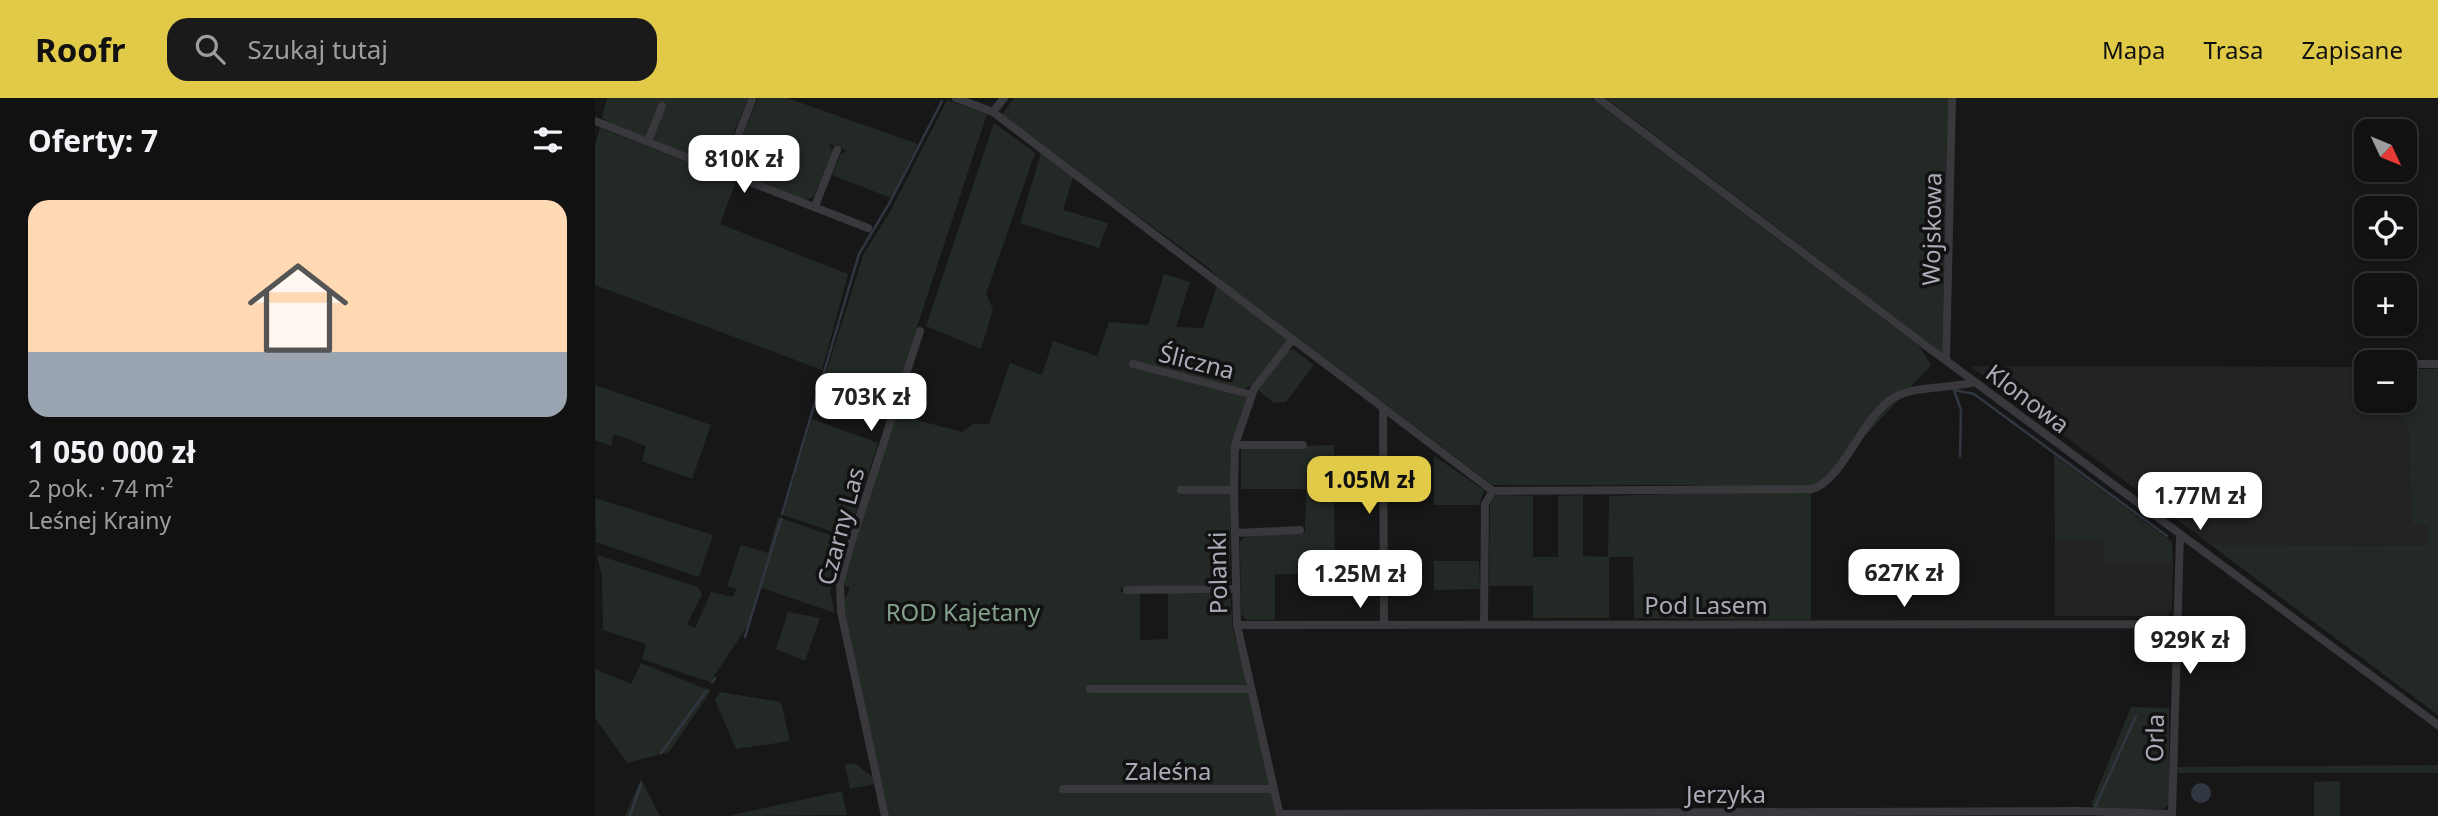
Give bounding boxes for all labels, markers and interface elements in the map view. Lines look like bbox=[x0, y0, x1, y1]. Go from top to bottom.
search box bbox=[167, 18, 657, 81]
text: Roofr bbox=[35, 27, 125, 72]
icon: search bbox=[191, 30, 229, 68]
text: Szukaj tutaj bbox=[247, 31, 388, 67]
text: Mapa bbox=[2102, 33, 2166, 66]
text: Trasa bbox=[2204, 33, 2264, 66]
text: Zapisane bbox=[2302, 33, 2403, 66]
north arrow bbox=[2354, 119, 2417, 182]
map controls bbox=[2354, 119, 2417, 413]
text: Oferty: 7 bbox=[28, 120, 158, 161]
icon: filters bbox=[529, 121, 567, 159]
pin: 810K zł bbox=[679, 136, 809, 195]
text: 810K zł bbox=[704, 142, 784, 174]
street label: Wojskowa bbox=[1914, 172, 1948, 286]
button: locate bbox=[2354, 196, 2417, 259]
icon: home bbox=[235, 245, 361, 371]
button: + bbox=[2354, 273, 2417, 336]
street label: Śliczna bbox=[1156, 336, 1238, 386]
button: − bbox=[2354, 350, 2417, 413]
street label: Klonowa bbox=[1979, 356, 2077, 440]
pin: 703K zł bbox=[806, 374, 936, 433]
text: 703K zł bbox=[831, 380, 911, 412]
text: 1 050 000 zł bbox=[28, 431, 195, 472]
pin: 1.05M zł bbox=[1297, 456, 1441, 516]
street label: Czarny Las bbox=[808, 463, 872, 589]
text: 1.05M zł bbox=[1323, 463, 1415, 495]
text: 2 pok. · 74 m² bbox=[28, 472, 174, 504]
pin: 1.77M zł bbox=[2128, 472, 2272, 532]
text: 1.77M zł bbox=[2154, 479, 2246, 511]
text: Leśnej Krainy bbox=[28, 504, 171, 536]
street label: Polanki bbox=[1200, 531, 1234, 615]
pin: 1.25M zł bbox=[1288, 550, 1432, 610]
pin: 627K zł bbox=[1839, 550, 1969, 609]
text: 627K zł bbox=[1864, 556, 1944, 588]
text: 1.25M zł bbox=[1314, 557, 1406, 589]
street label: Pod Lasem bbox=[1644, 588, 1768, 621]
park label: ROD Kajetany bbox=[886, 595, 1041, 628]
pin: 929K zł bbox=[2125, 616, 2255, 676]
text: 929K zł bbox=[2150, 623, 2230, 655]
street label: Orla bbox=[2137, 714, 2171, 762]
street label: Zaleśna bbox=[1125, 754, 1211, 787]
street label: Jerzyka bbox=[1684, 777, 1766, 810]

